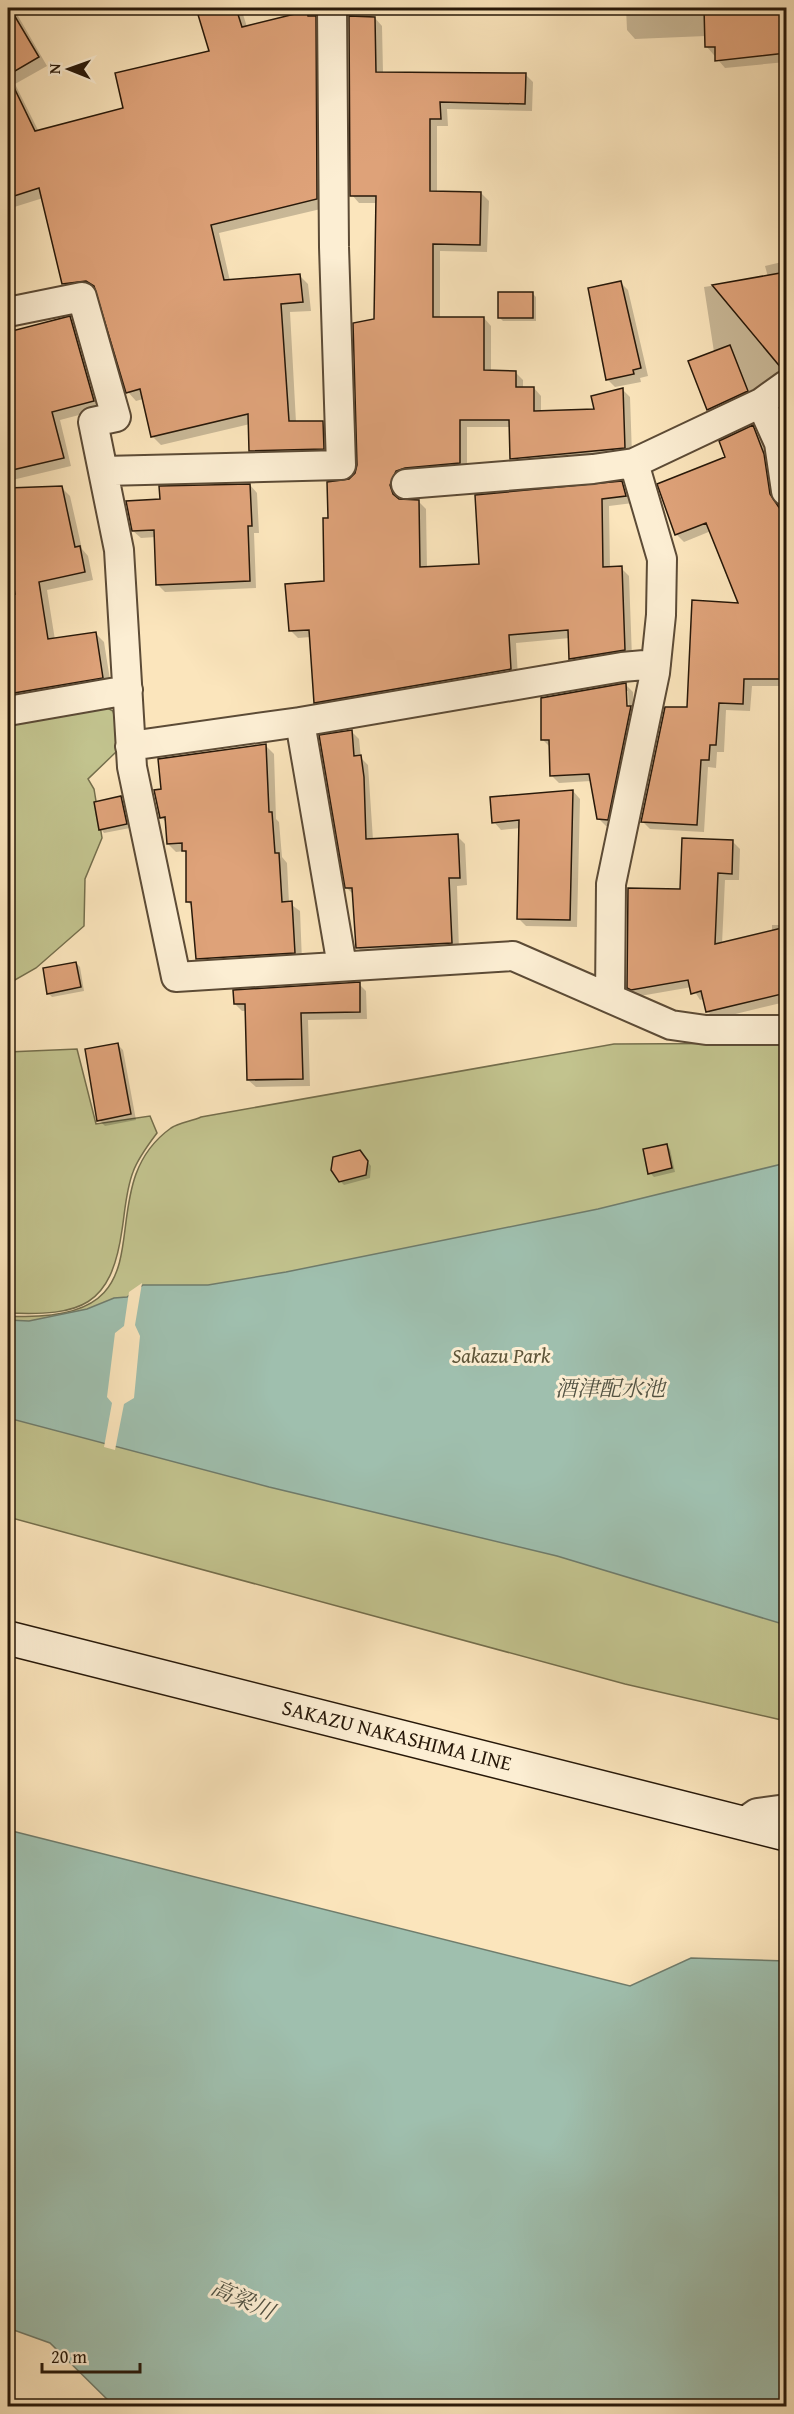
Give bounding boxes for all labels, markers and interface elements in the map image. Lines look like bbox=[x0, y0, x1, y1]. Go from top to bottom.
north arrow bbox=[39, 39, 99, 99]
text: N bbox=[42, 63, 66, 74]
park label: Sakazu Park bbox=[452, 1340, 551, 1371]
water label: 酒津配水池 bbox=[555, 1372, 668, 1404]
street label: SAKAZU NAKASHIMA LINE bbox=[279, 1691, 515, 1779]
water label: 高梁川 bbox=[206, 2271, 281, 2328]
scale bar bbox=[42, 2336, 140, 2374]
text: 20 m bbox=[51, 2343, 87, 2370]

